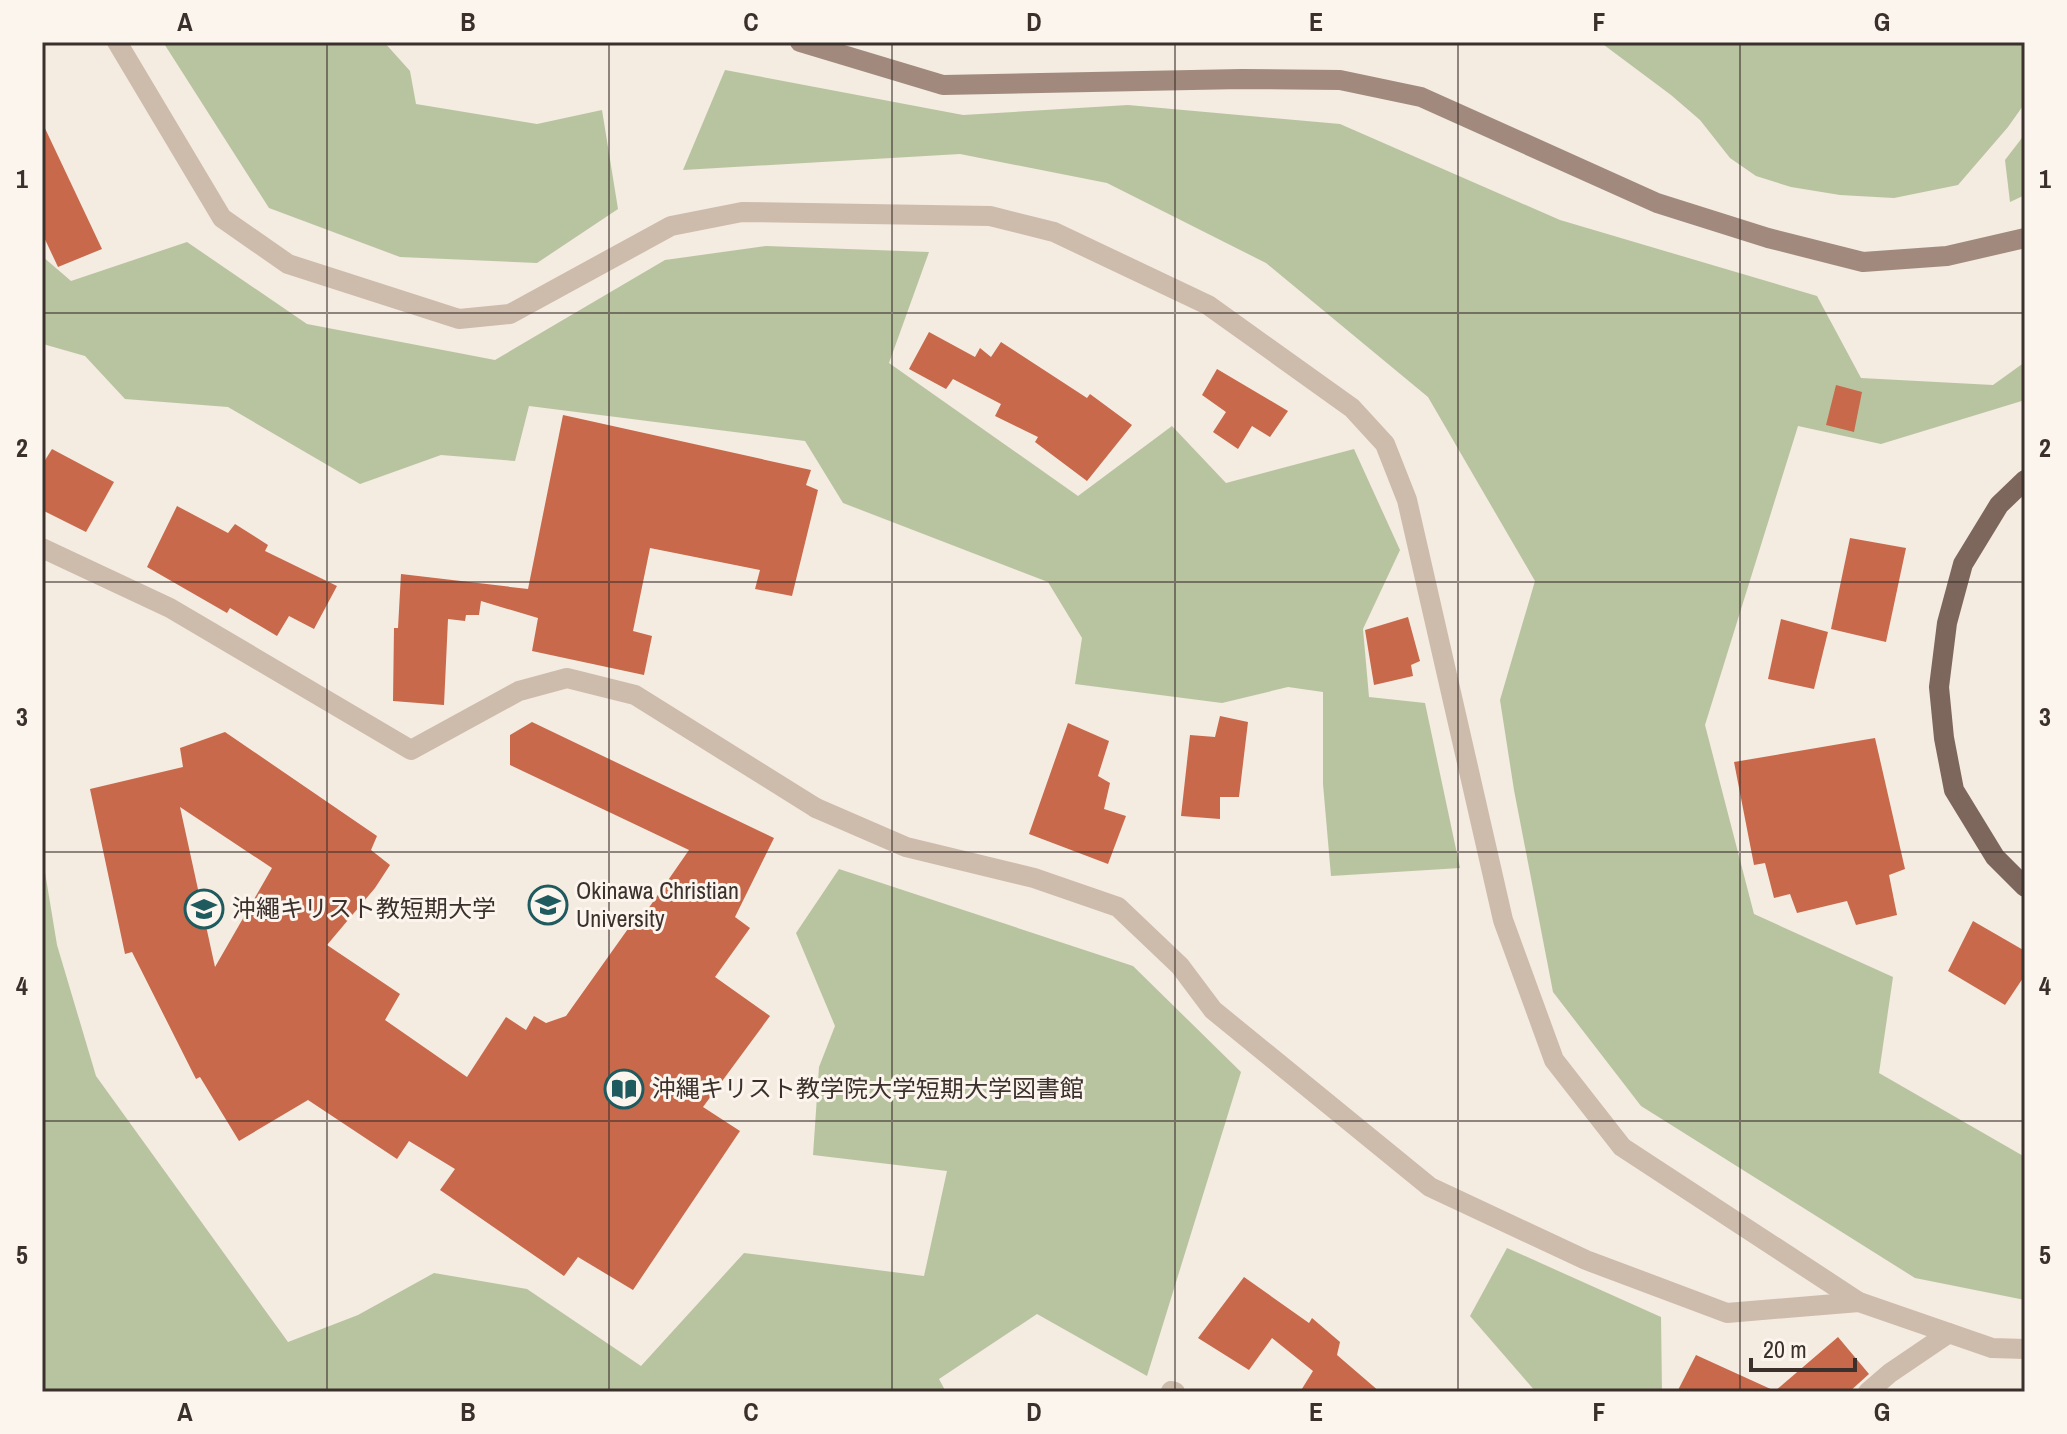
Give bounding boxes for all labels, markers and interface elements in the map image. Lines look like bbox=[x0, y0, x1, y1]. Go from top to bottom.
text: A bbox=[177, 4, 193, 39]
text: B bbox=[460, 4, 476, 39]
text: C bbox=[743, 4, 759, 39]
text: D bbox=[1026, 4, 1042, 39]
text: E bbox=[1309, 4, 1323, 39]
text: F bbox=[1592, 4, 1606, 39]
text: G bbox=[1874, 4, 1890, 39]
text: 1 bbox=[16, 161, 28, 196]
text: 1 bbox=[2039, 161, 2051, 196]
text: 2 bbox=[16, 430, 28, 465]
text: 2 bbox=[2039, 430, 2051, 465]
text: 3 bbox=[16, 699, 28, 734]
text: 3 bbox=[2039, 699, 2051, 734]
place label: Okinawa Christian University bbox=[576, 874, 739, 934]
school or university icon: Okinawa Christian University bbox=[527, 884, 569, 926]
school or university icon: 沖繩キリスト教短期大学 bbox=[183, 888, 225, 930]
place label: 沖繩キリスト教短期大学 bbox=[232, 892, 496, 924]
text: 4 bbox=[16, 968, 28, 1003]
text: 4 bbox=[2039, 968, 2051, 1003]
library icon: 沖縄キリスト教学院大学短期大学図書館 bbox=[603, 1068, 645, 1110]
place label: 沖縄キリスト教学院大学短期大学図書館 bbox=[652, 1072, 1084, 1104]
text: 5 bbox=[16, 1237, 28, 1272]
text: 5 bbox=[2039, 1237, 2051, 1272]
scale bar bbox=[1751, 1322, 1855, 1372]
text: 20 m bbox=[1763, 1333, 1807, 1365]
text: A bbox=[177, 1394, 193, 1429]
text: B bbox=[460, 1394, 476, 1429]
text: C bbox=[743, 1394, 759, 1429]
text: D bbox=[1026, 1394, 1042, 1429]
text: E bbox=[1309, 1394, 1323, 1429]
text: F bbox=[1592, 1394, 1606, 1429]
text: G bbox=[1874, 1394, 1890, 1429]

